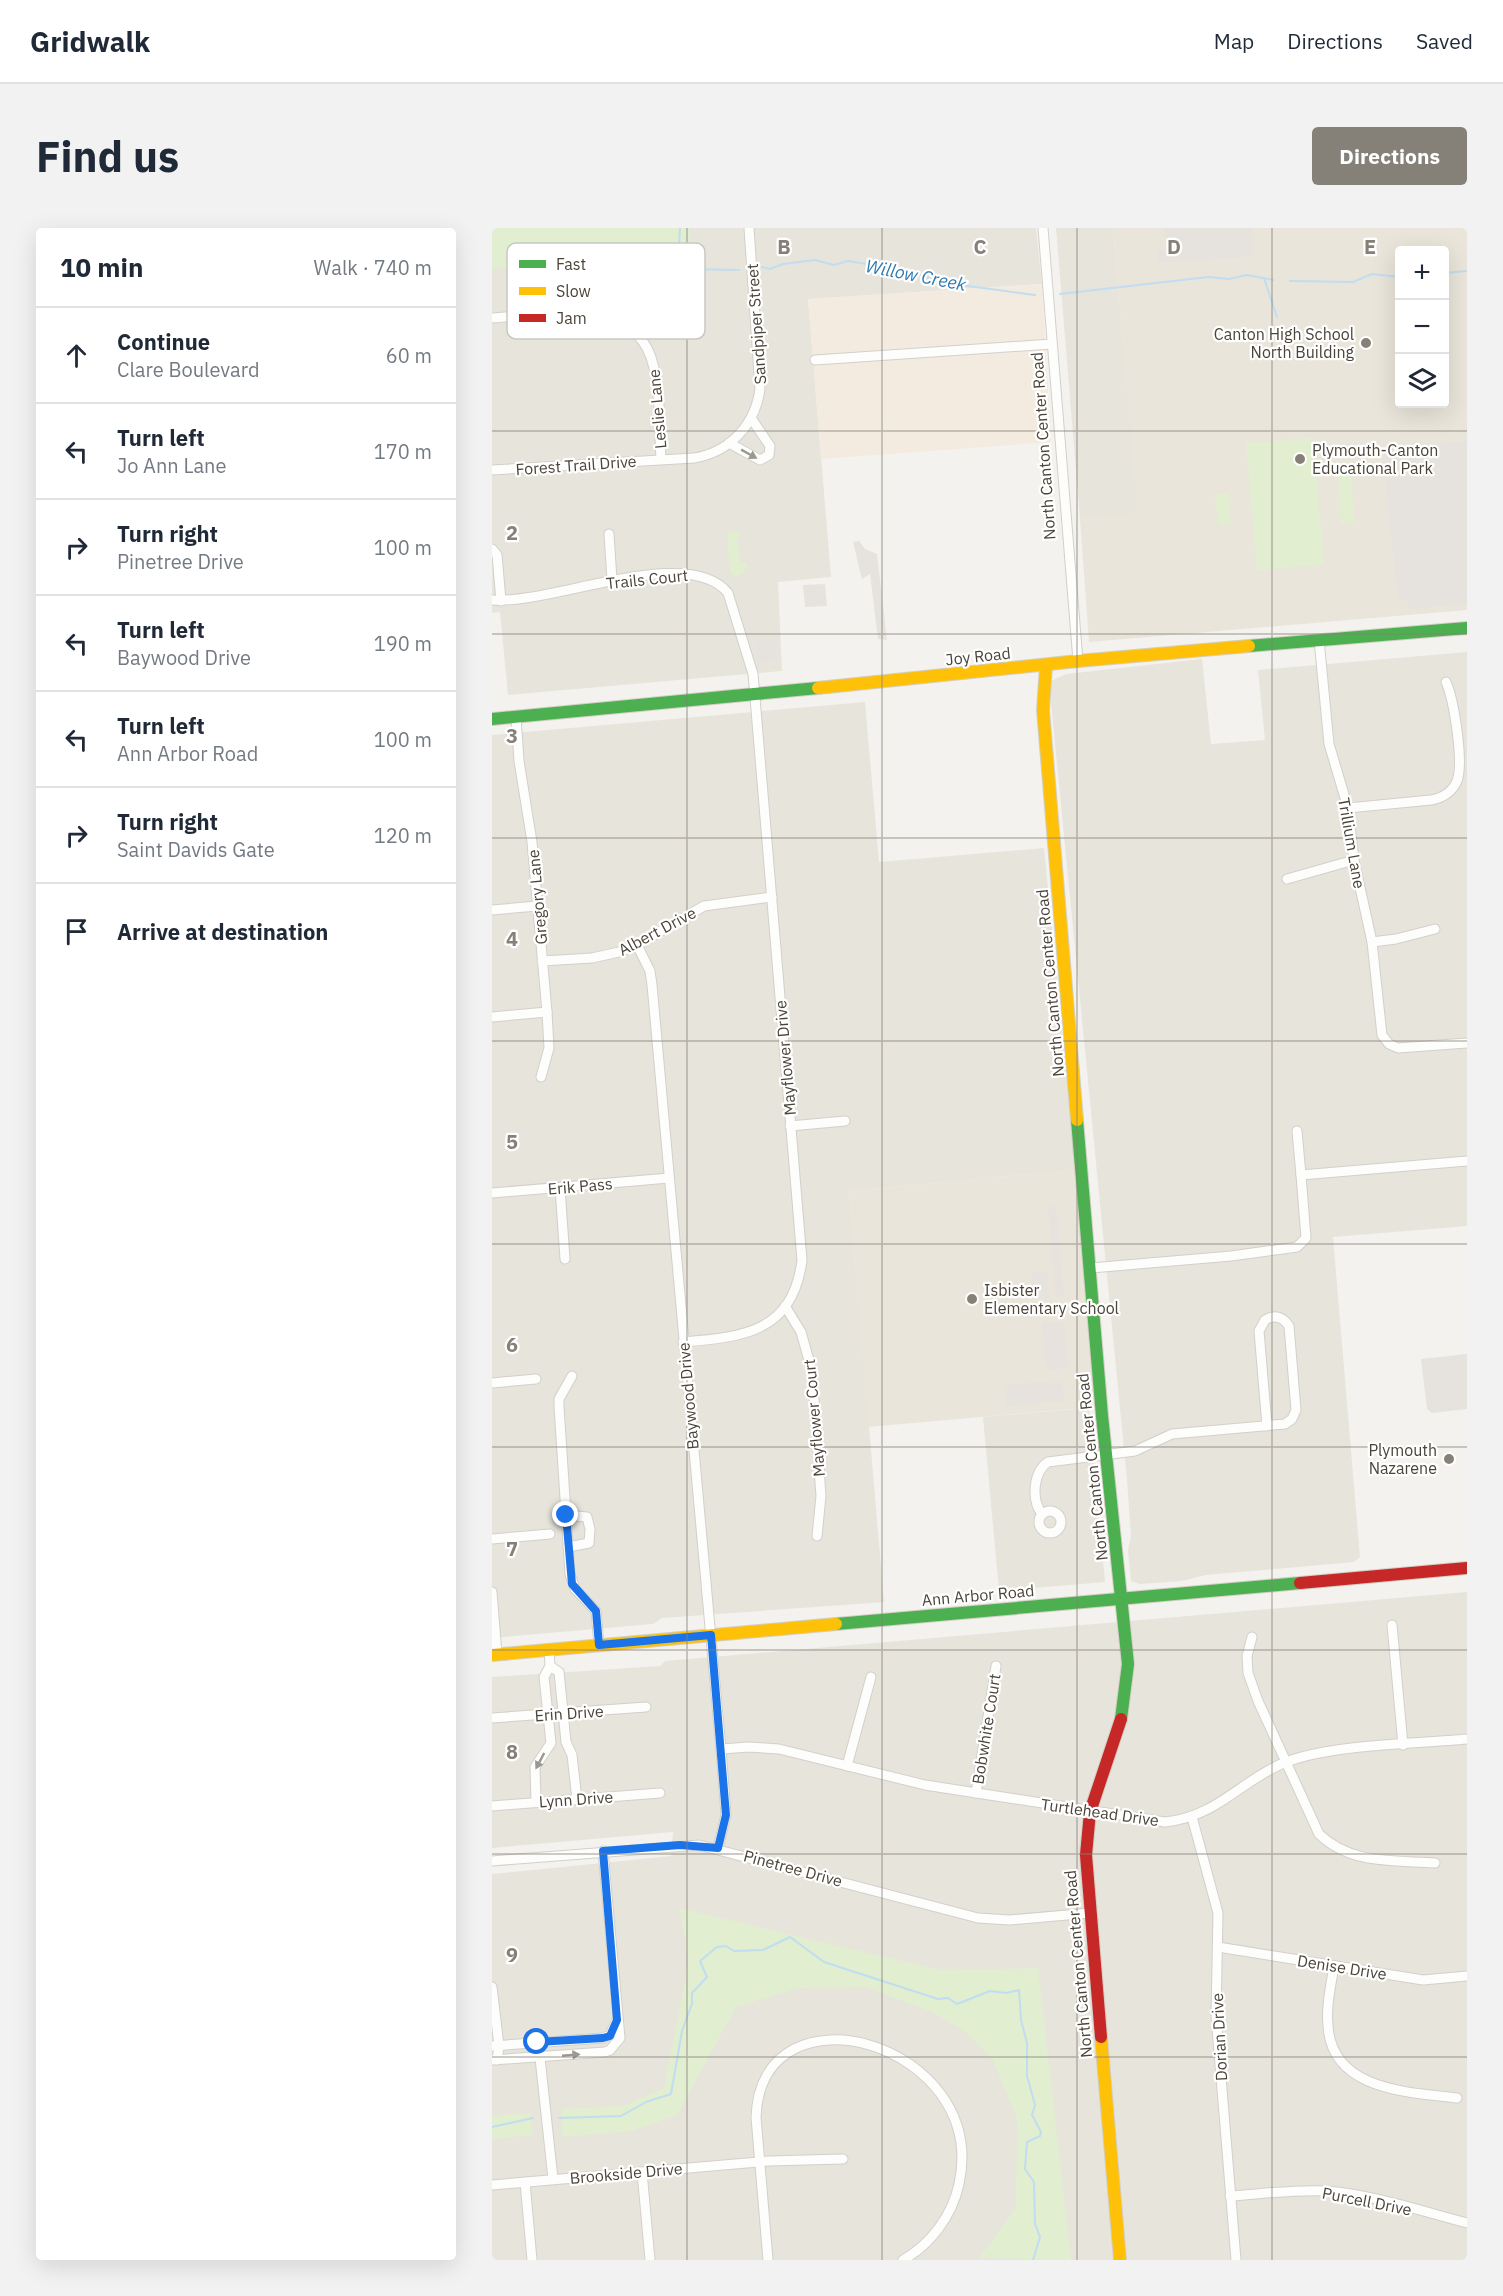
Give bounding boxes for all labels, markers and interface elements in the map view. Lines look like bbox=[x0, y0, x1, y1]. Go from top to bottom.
text: Gridwalk bbox=[30, 23, 150, 60]
text: Map bbox=[1214, 27, 1254, 55]
text: Directions bbox=[1287, 27, 1383, 55]
text: Saved bbox=[1416, 27, 1473, 55]
button: Directions bbox=[1312, 127, 1467, 185]
text: Find us bbox=[36, 129, 179, 184]
text: B bbox=[777, 233, 791, 260]
text: C bbox=[973, 233, 987, 260]
text: D bbox=[1167, 233, 1181, 260]
text: E bbox=[1364, 233, 1376, 260]
legend bbox=[507, 243, 705, 339]
map controls bbox=[1395, 246, 1449, 408]
button: + bbox=[1395, 246, 1449, 300]
text: 10 min bbox=[60, 250, 144, 284]
text: Walk · 740 m bbox=[314, 254, 432, 281]
text: Fast bbox=[556, 254, 586, 274]
water label: Willow Creek bbox=[864, 254, 969, 296]
street label: Sandpiper Street bbox=[742, 263, 770, 385]
text: Slow bbox=[556, 281, 591, 301]
button: − bbox=[1395, 300, 1449, 354]
text: Jam bbox=[556, 308, 587, 328]
place label: Canton High School North Building bbox=[1214, 324, 1355, 362]
text: Continue bbox=[117, 327, 210, 356]
marker: Canton High School North Building bbox=[1359, 336, 1373, 350]
icon: ahead bbox=[60, 339, 93, 372]
text: 60 m bbox=[386, 342, 432, 369]
street label: North Canton Center Road bbox=[1026, 351, 1060, 541]
button: layers bbox=[1395, 354, 1449, 408]
text: Clare Boulevard bbox=[117, 356, 260, 383]
street label: Leslie Lane bbox=[644, 368, 670, 450]
text: Turn left bbox=[117, 423, 205, 452]
icon: left bbox=[60, 435, 93, 468]
text: 170 m bbox=[374, 438, 432, 465]
place label: Plymouth-Canton Educational Park bbox=[1312, 440, 1438, 478]
one-way arrow bbox=[741, 449, 758, 459]
street label: Forest Trail Drive bbox=[515, 451, 637, 479]
text: Jo Ann Lane bbox=[117, 452, 226, 479]
marker: Plymouth-Canton Educational Park bbox=[1293, 452, 1307, 466]
text: Turn right bbox=[117, 519, 218, 548]
text: 2 bbox=[506, 519, 518, 546]
icon: right bbox=[60, 531, 93, 564]
text: 100 m bbox=[374, 534, 432, 561]
text: Pinetree Drive bbox=[117, 548, 244, 575]
street label: Trails Court bbox=[605, 565, 689, 593]
text: Turn left bbox=[117, 615, 205, 644]
icon: left bbox=[60, 627, 93, 660]
text: 190 m bbox=[374, 630, 432, 657]
street label: Joy Road bbox=[944, 643, 1012, 669]
text: Baywood Drive bbox=[117, 644, 251, 671]
text: Turn left bbox=[117, 711, 205, 740]
text: 3 bbox=[506, 722, 518, 749]
icon: left bbox=[60, 723, 93, 756]
text: 100 m bbox=[374, 726, 432, 753]
text: Ann Arbor Road bbox=[117, 740, 258, 767]
street label: Trillium Lane bbox=[1334, 796, 1370, 890]
text: Turn right bbox=[117, 807, 218, 836]
icon: right bbox=[60, 819, 93, 852]
text: 120 m bbox=[374, 822, 432, 849]
text: Saint Davids Gate bbox=[117, 836, 275, 863]
street label: Gregory Lane bbox=[523, 848, 551, 945]
street label: North Canton Center Road bbox=[1032, 888, 1068, 1078]
street label: Albert Drive bbox=[615, 902, 699, 960]
icon: arrive bbox=[60, 915, 93, 948]
text: Arrive at destination bbox=[117, 917, 328, 946]
text: 4 bbox=[506, 925, 518, 952]
street label: Mayflower Drive bbox=[770, 999, 800, 1116]
text: 5 bbox=[506, 1128, 518, 1155]
street label: Erik Pass bbox=[547, 1173, 613, 1199]
place label: Isbister Elementary School bbox=[984, 1280, 1119, 1318]
marker: Isbister Elementary School bbox=[965, 1292, 979, 1306]
text: 6 bbox=[506, 1331, 518, 1358]
street label: Baywood Drive bbox=[673, 1342, 703, 1450]
street label: Mayflower Court bbox=[799, 1358, 829, 1478]
street label: North Canton Center Road bbox=[1072, 1372, 1112, 1562]
place label: Plymouth Nazarene bbox=[1368, 1440, 1437, 1478]
marker: Plymouth Nazarene bbox=[1442, 1452, 1456, 1466]
route end bbox=[552, 1501, 578, 1527]
text: 7 bbox=[506, 1535, 518, 1562]
street label: Ann Arbor Road bbox=[921, 1580, 1035, 1610]
street label: Bobwhite Court bbox=[967, 1672, 1005, 1786]
street label: Erin Drive bbox=[534, 1701, 604, 1725]
text: 8 bbox=[506, 1738, 518, 1765]
one-way arrow bbox=[535, 1753, 545, 1770]
street label: Lynn Drive bbox=[538, 1786, 614, 1812]
street label: Turtlehead Drive bbox=[1040, 1794, 1160, 1830]
street label: Pinetree Drive bbox=[741, 1845, 845, 1891]
street label: North Canton Center Road bbox=[1060, 1869, 1096, 2059]
text: 9 bbox=[506, 1941, 518, 1968]
street label: Denise Drive bbox=[1296, 1950, 1388, 1984]
street label: Dorian Drive bbox=[1207, 1992, 1231, 2082]
route start bbox=[523, 2028, 549, 2054]
one-way arrow bbox=[562, 2050, 581, 2060]
street label: Brookside Drive bbox=[569, 2158, 683, 2188]
street label: Purcell Drive bbox=[1320, 2183, 1414, 2220]

